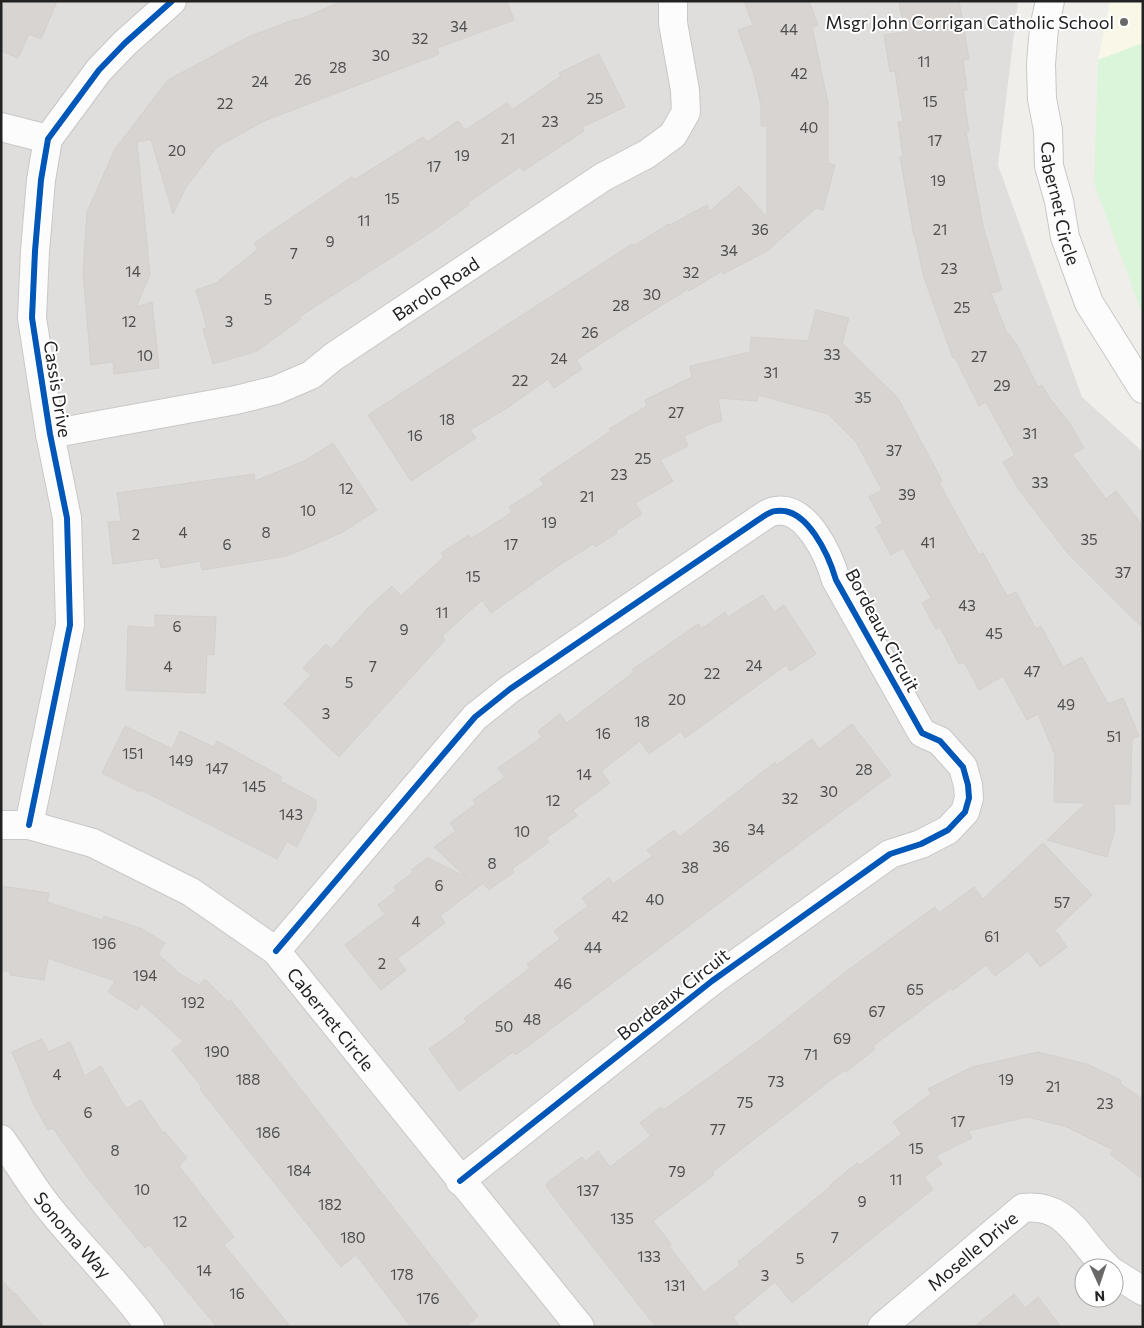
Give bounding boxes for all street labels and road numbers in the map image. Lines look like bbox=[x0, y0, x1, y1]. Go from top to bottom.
street label: Cabernet Circle bbox=[1037, 141, 1085, 268]
street label: Barolo Road bbox=[388, 252, 483, 325]
street label: Cassis Drive bbox=[39, 339, 77, 439]
street label: Bordeaux Circuit bbox=[841, 565, 925, 695]
street label: Bordeaux Circuit bbox=[612, 943, 734, 1045]
street label: Cabernet Circle bbox=[283, 963, 379, 1075]
street label: Sonoma Way bbox=[30, 1187, 116, 1283]
street label: Moselle Drive bbox=[923, 1207, 1022, 1295]

